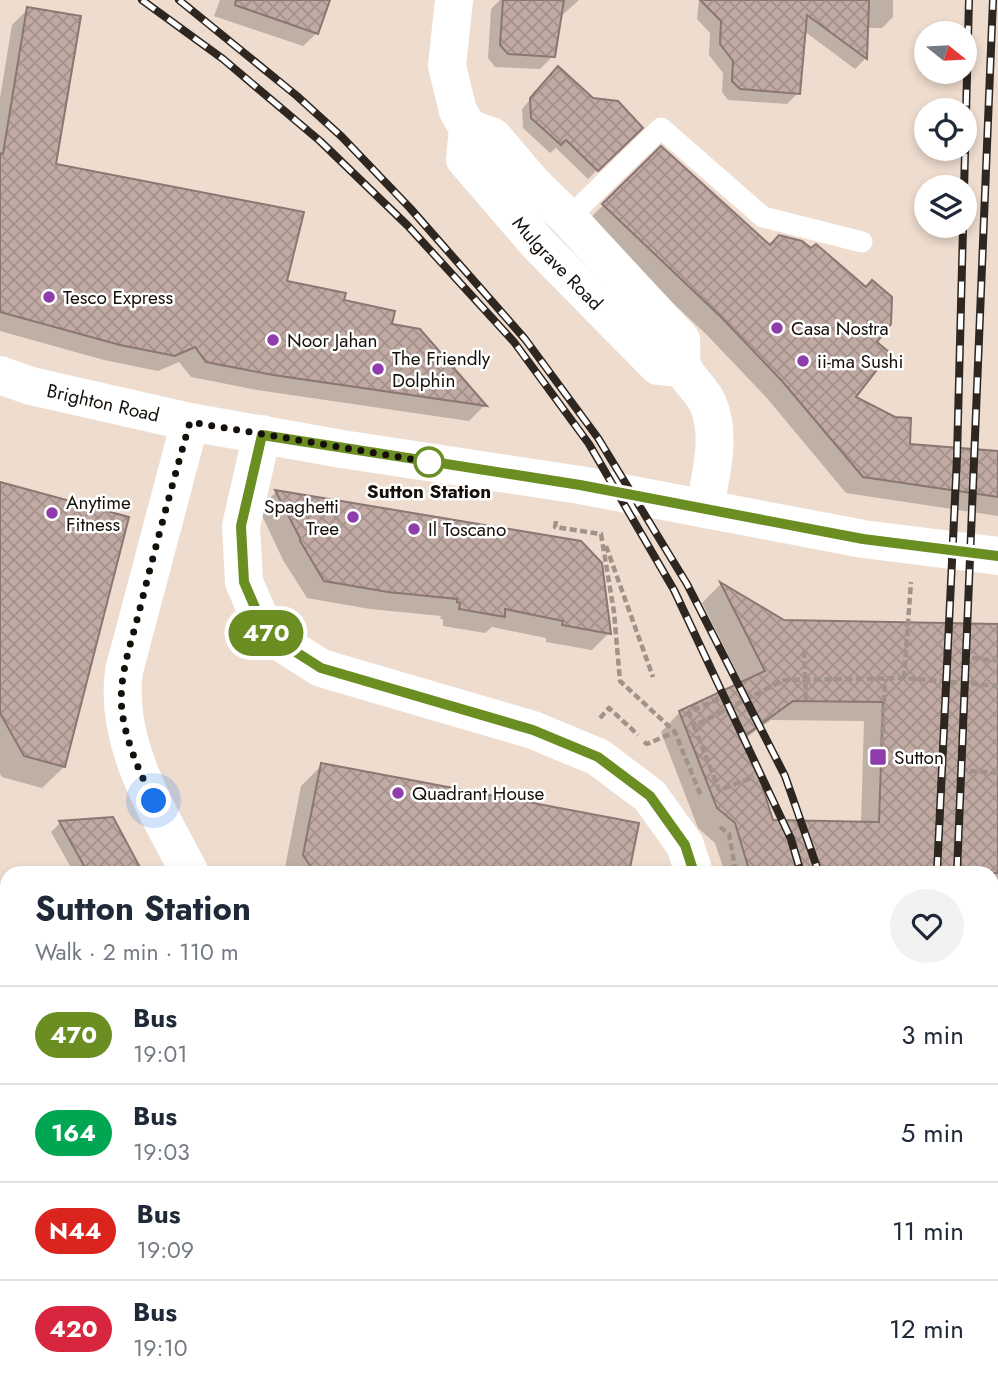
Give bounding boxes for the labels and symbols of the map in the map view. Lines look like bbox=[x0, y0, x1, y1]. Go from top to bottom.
north arrow bbox=[914, 21, 976, 84]
street label: Mulgrave Road bbox=[506, 210, 609, 316]
place label: Tesco Express bbox=[63, 284, 173, 311]
marker: Tesco Express bbox=[41, 289, 57, 305]
place label: Casa Nostra bbox=[791, 315, 889, 342]
marker: Casa Nostra bbox=[769, 320, 785, 336]
place label: Noor Jahan bbox=[287, 327, 377, 354]
marker: Noor Jahan bbox=[265, 332, 281, 348]
place label: The Friendly Dolphin bbox=[392, 345, 491, 394]
place label: ii-ma Sushi bbox=[817, 348, 904, 375]
marker: ii-ma Sushi bbox=[795, 353, 811, 369]
marker: The Friendly Dolphin bbox=[370, 361, 386, 377]
street label: Brighton Road bbox=[44, 377, 162, 429]
marker: Sutton Station bbox=[414, 447, 444, 477]
place label: Sutton Station bbox=[367, 478, 491, 505]
place label: Anytime Fitness bbox=[66, 489, 131, 538]
place label: Spaghetti Tree bbox=[264, 493, 339, 542]
marker: Anytime Fitness bbox=[44, 505, 60, 521]
marker: Spaghetti Tree bbox=[345, 509, 361, 525]
place label: Il Toscano bbox=[428, 516, 506, 543]
marker: Il Toscano bbox=[406, 521, 422, 537]
line badge: 470 bbox=[226, 610, 306, 656]
place label: Sutton bbox=[894, 744, 944, 771]
marker: Sutton bbox=[868, 747, 888, 767]
place label: Quadrant House bbox=[412, 780, 544, 807]
your location bbox=[136, 783, 171, 818]
marker: Quadrant House bbox=[390, 785, 406, 801]

